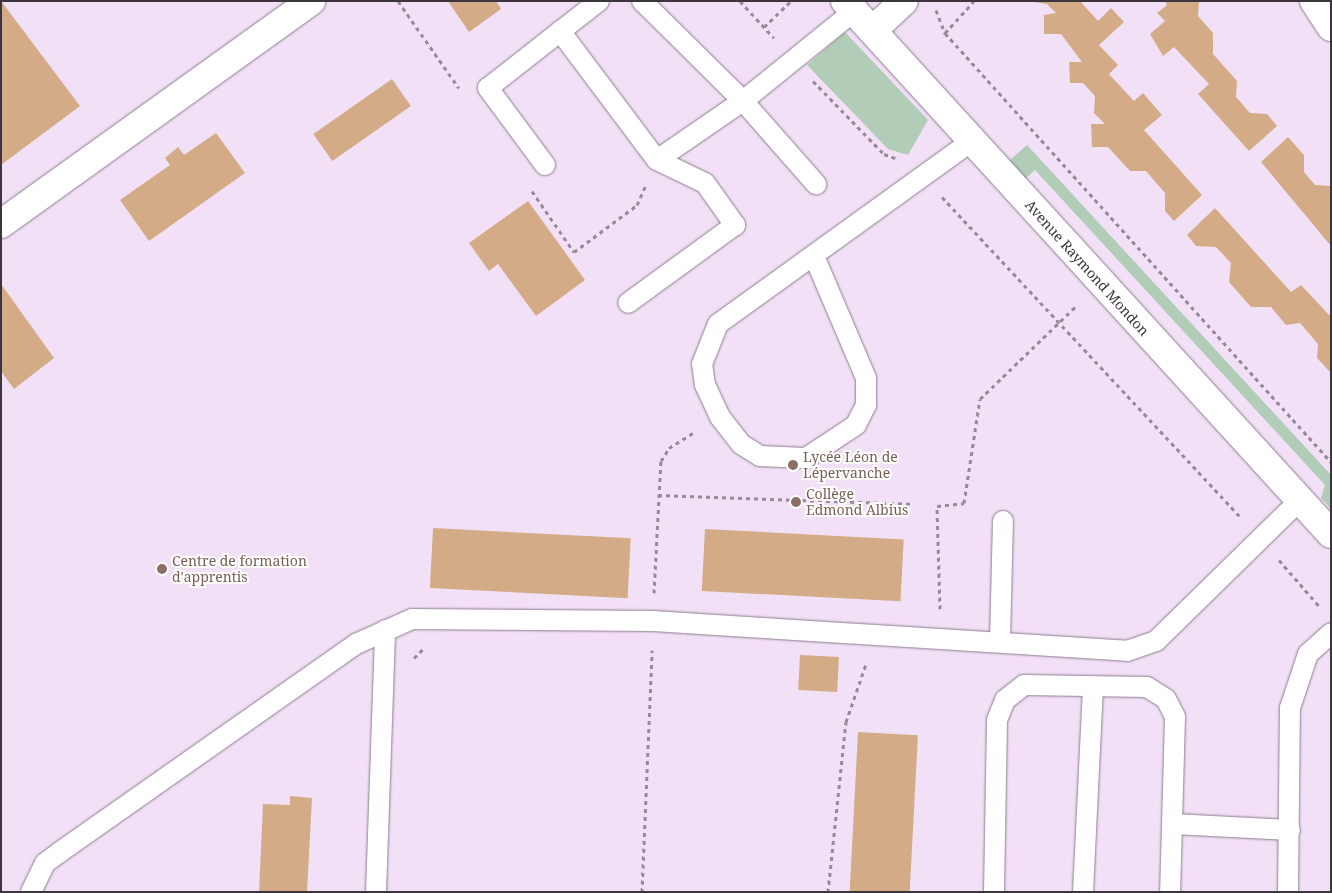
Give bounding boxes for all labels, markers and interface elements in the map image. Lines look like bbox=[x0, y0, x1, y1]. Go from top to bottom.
street label: Avenue Raymond Mondon bbox=[1022, 197, 1152, 339]
place label: Lycée Léon de Lépervanche bbox=[803, 449, 898, 482]
marker: Lycée Léon de Lépervanche bbox=[787, 459, 799, 471]
place label: Collège Edmond Albius bbox=[806, 486, 908, 518]
marker: Collège Edmond Albius bbox=[790, 496, 802, 508]
place label: Centre de formation d'apprentis bbox=[172, 553, 307, 586]
marker: Centre de formation d'apprentis bbox=[156, 563, 168, 575]

